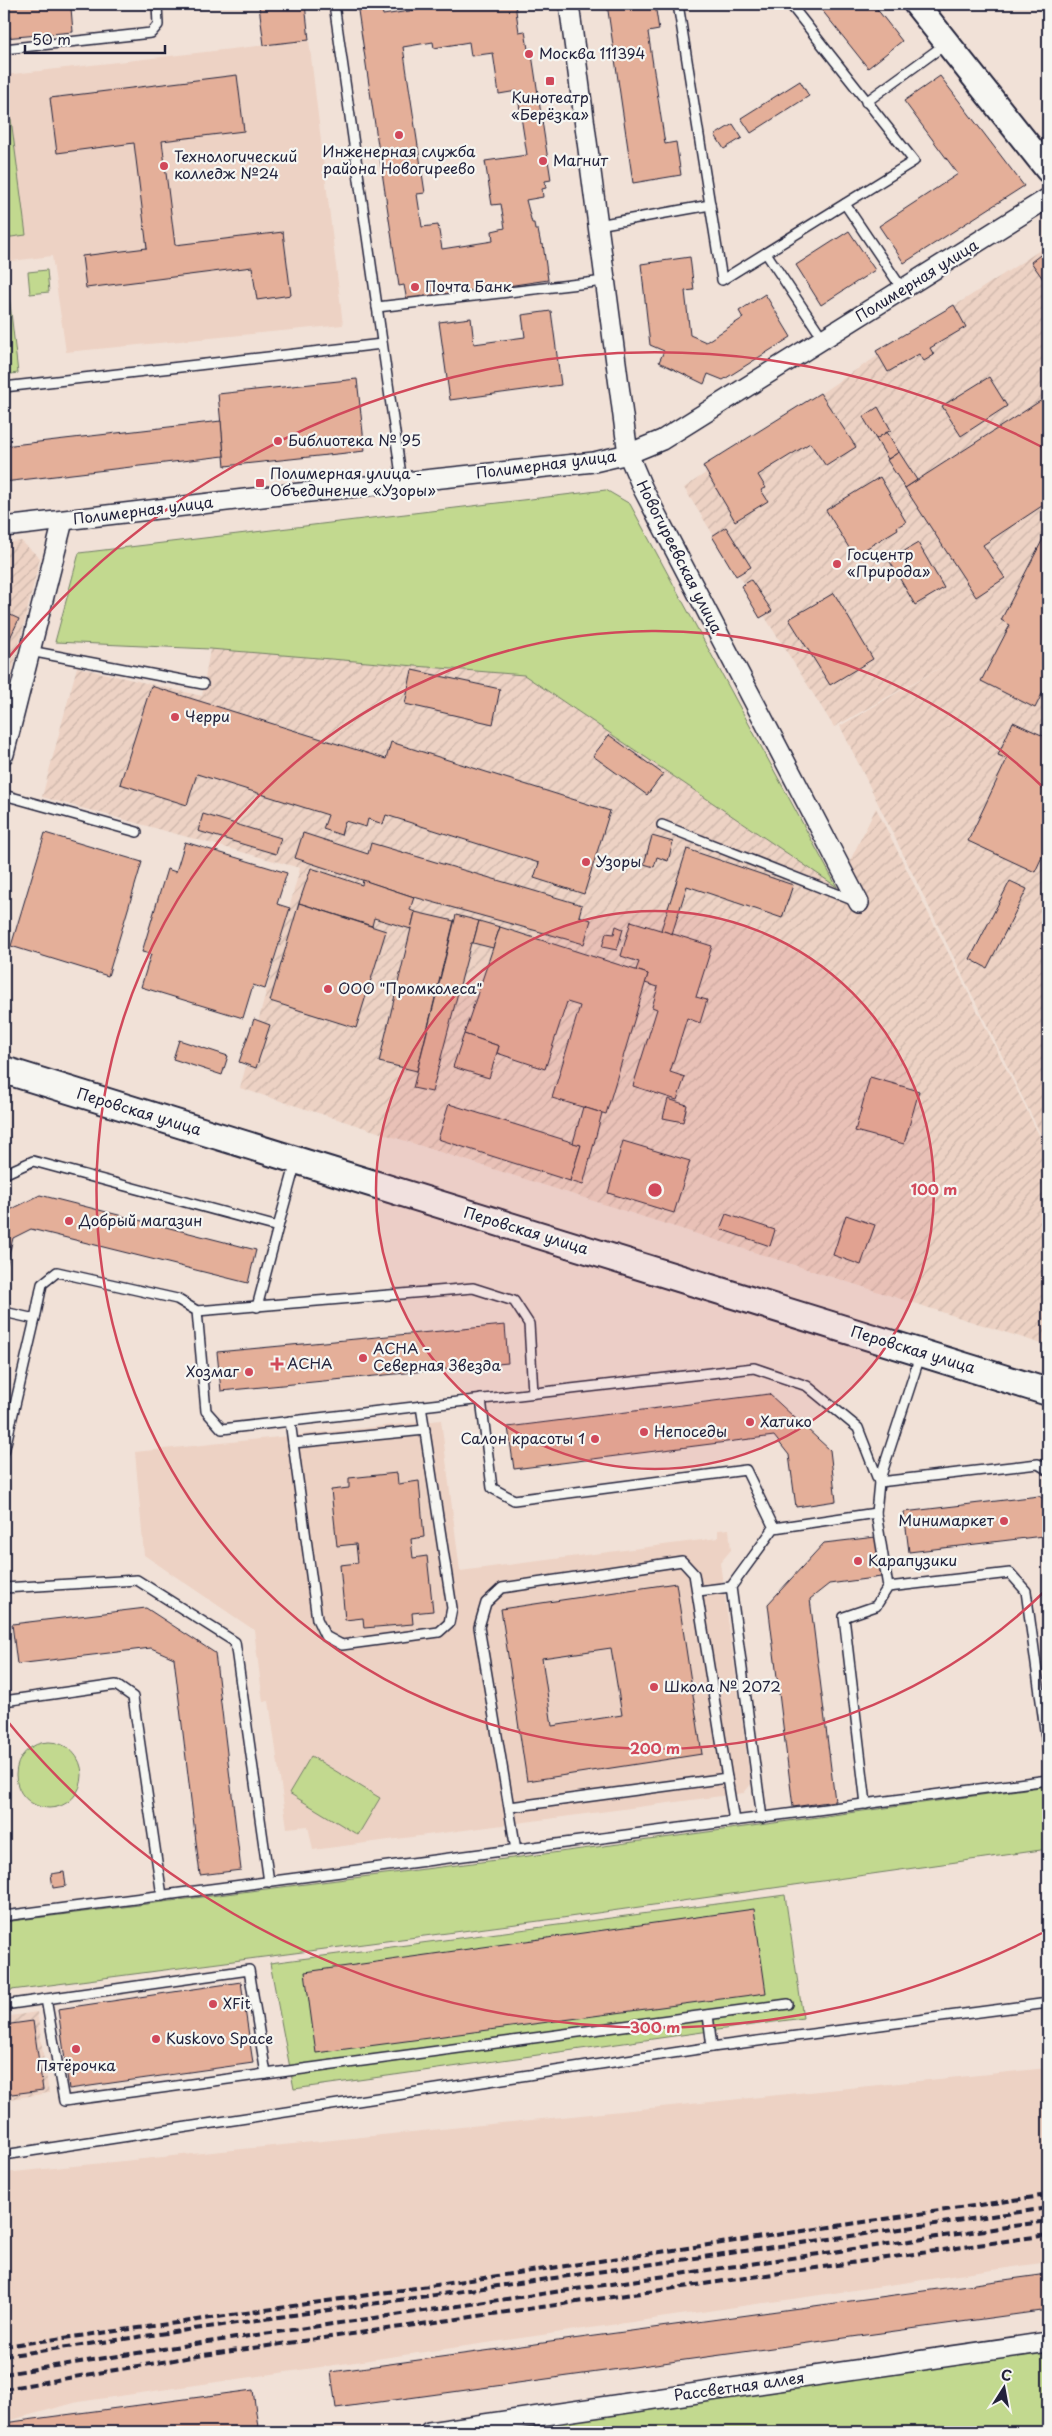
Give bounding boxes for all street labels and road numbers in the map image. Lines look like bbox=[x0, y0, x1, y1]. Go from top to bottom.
street label: Полимерная улица bbox=[850, 232, 983, 327]
street label: Полимерная улица bbox=[474, 443, 618, 484]
street label: Новогиреевская улица bbox=[632, 476, 729, 637]
street label: Полимерная улица bbox=[71, 489, 215, 530]
street label: Перовская улица bbox=[74, 1081, 205, 1141]
street label: Перовская улица bbox=[461, 1200, 592, 1260]
street label: Перовская улица bbox=[848, 1319, 979, 1379]
street label: Рассветная аллея bbox=[672, 2365, 806, 2406]

